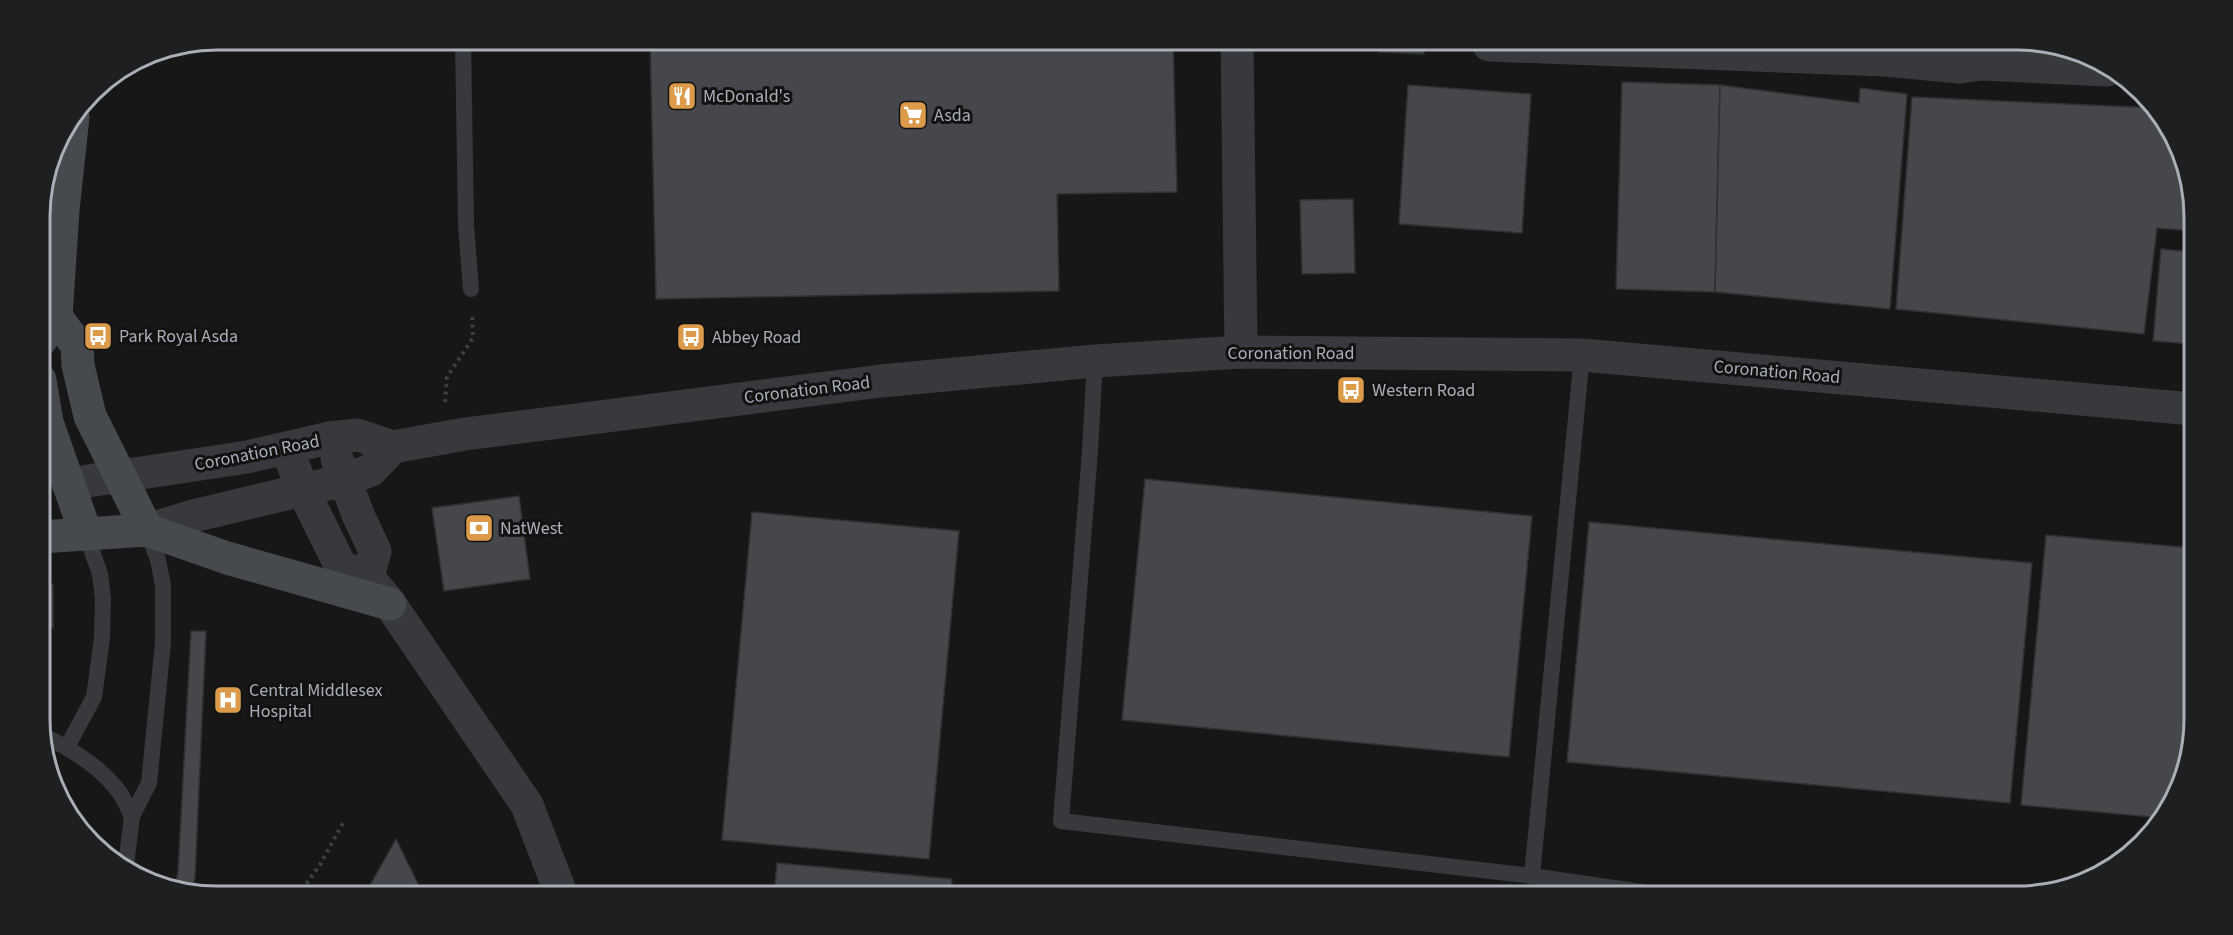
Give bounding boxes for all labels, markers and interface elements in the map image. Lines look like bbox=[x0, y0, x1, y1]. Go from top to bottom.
restaurant icon: McDonald's bbox=[666, 80, 698, 112]
place label: McDonald's bbox=[703, 84, 790, 109]
supermarket icon: Asda bbox=[897, 99, 929, 131]
place label: Asda bbox=[934, 103, 971, 128]
bus stop icon: Park Royal Asda bbox=[82, 320, 114, 352]
bus stop icon: Abbey Road bbox=[675, 321, 707, 353]
place label: Park Royal Asda bbox=[119, 324, 238, 349]
place label: Abbey Road bbox=[712, 325, 801, 350]
street label: Coronation Road bbox=[1228, 341, 1354, 366]
street label: Coronation Road bbox=[1713, 354, 1841, 390]
street label: Coronation Road bbox=[743, 370, 871, 410]
bus stop icon: Western Road bbox=[1335, 374, 1367, 406]
place label: Western Road bbox=[1372, 378, 1475, 403]
street label: Coronation Road bbox=[192, 429, 322, 477]
bank icon: NatWest bbox=[463, 512, 495, 544]
place label: NatWest bbox=[500, 516, 563, 541]
place label: Central Middlesex Hospital bbox=[249, 678, 383, 724]
hospital icon: Central Middlesex Hospital bbox=[212, 684, 244, 716]

